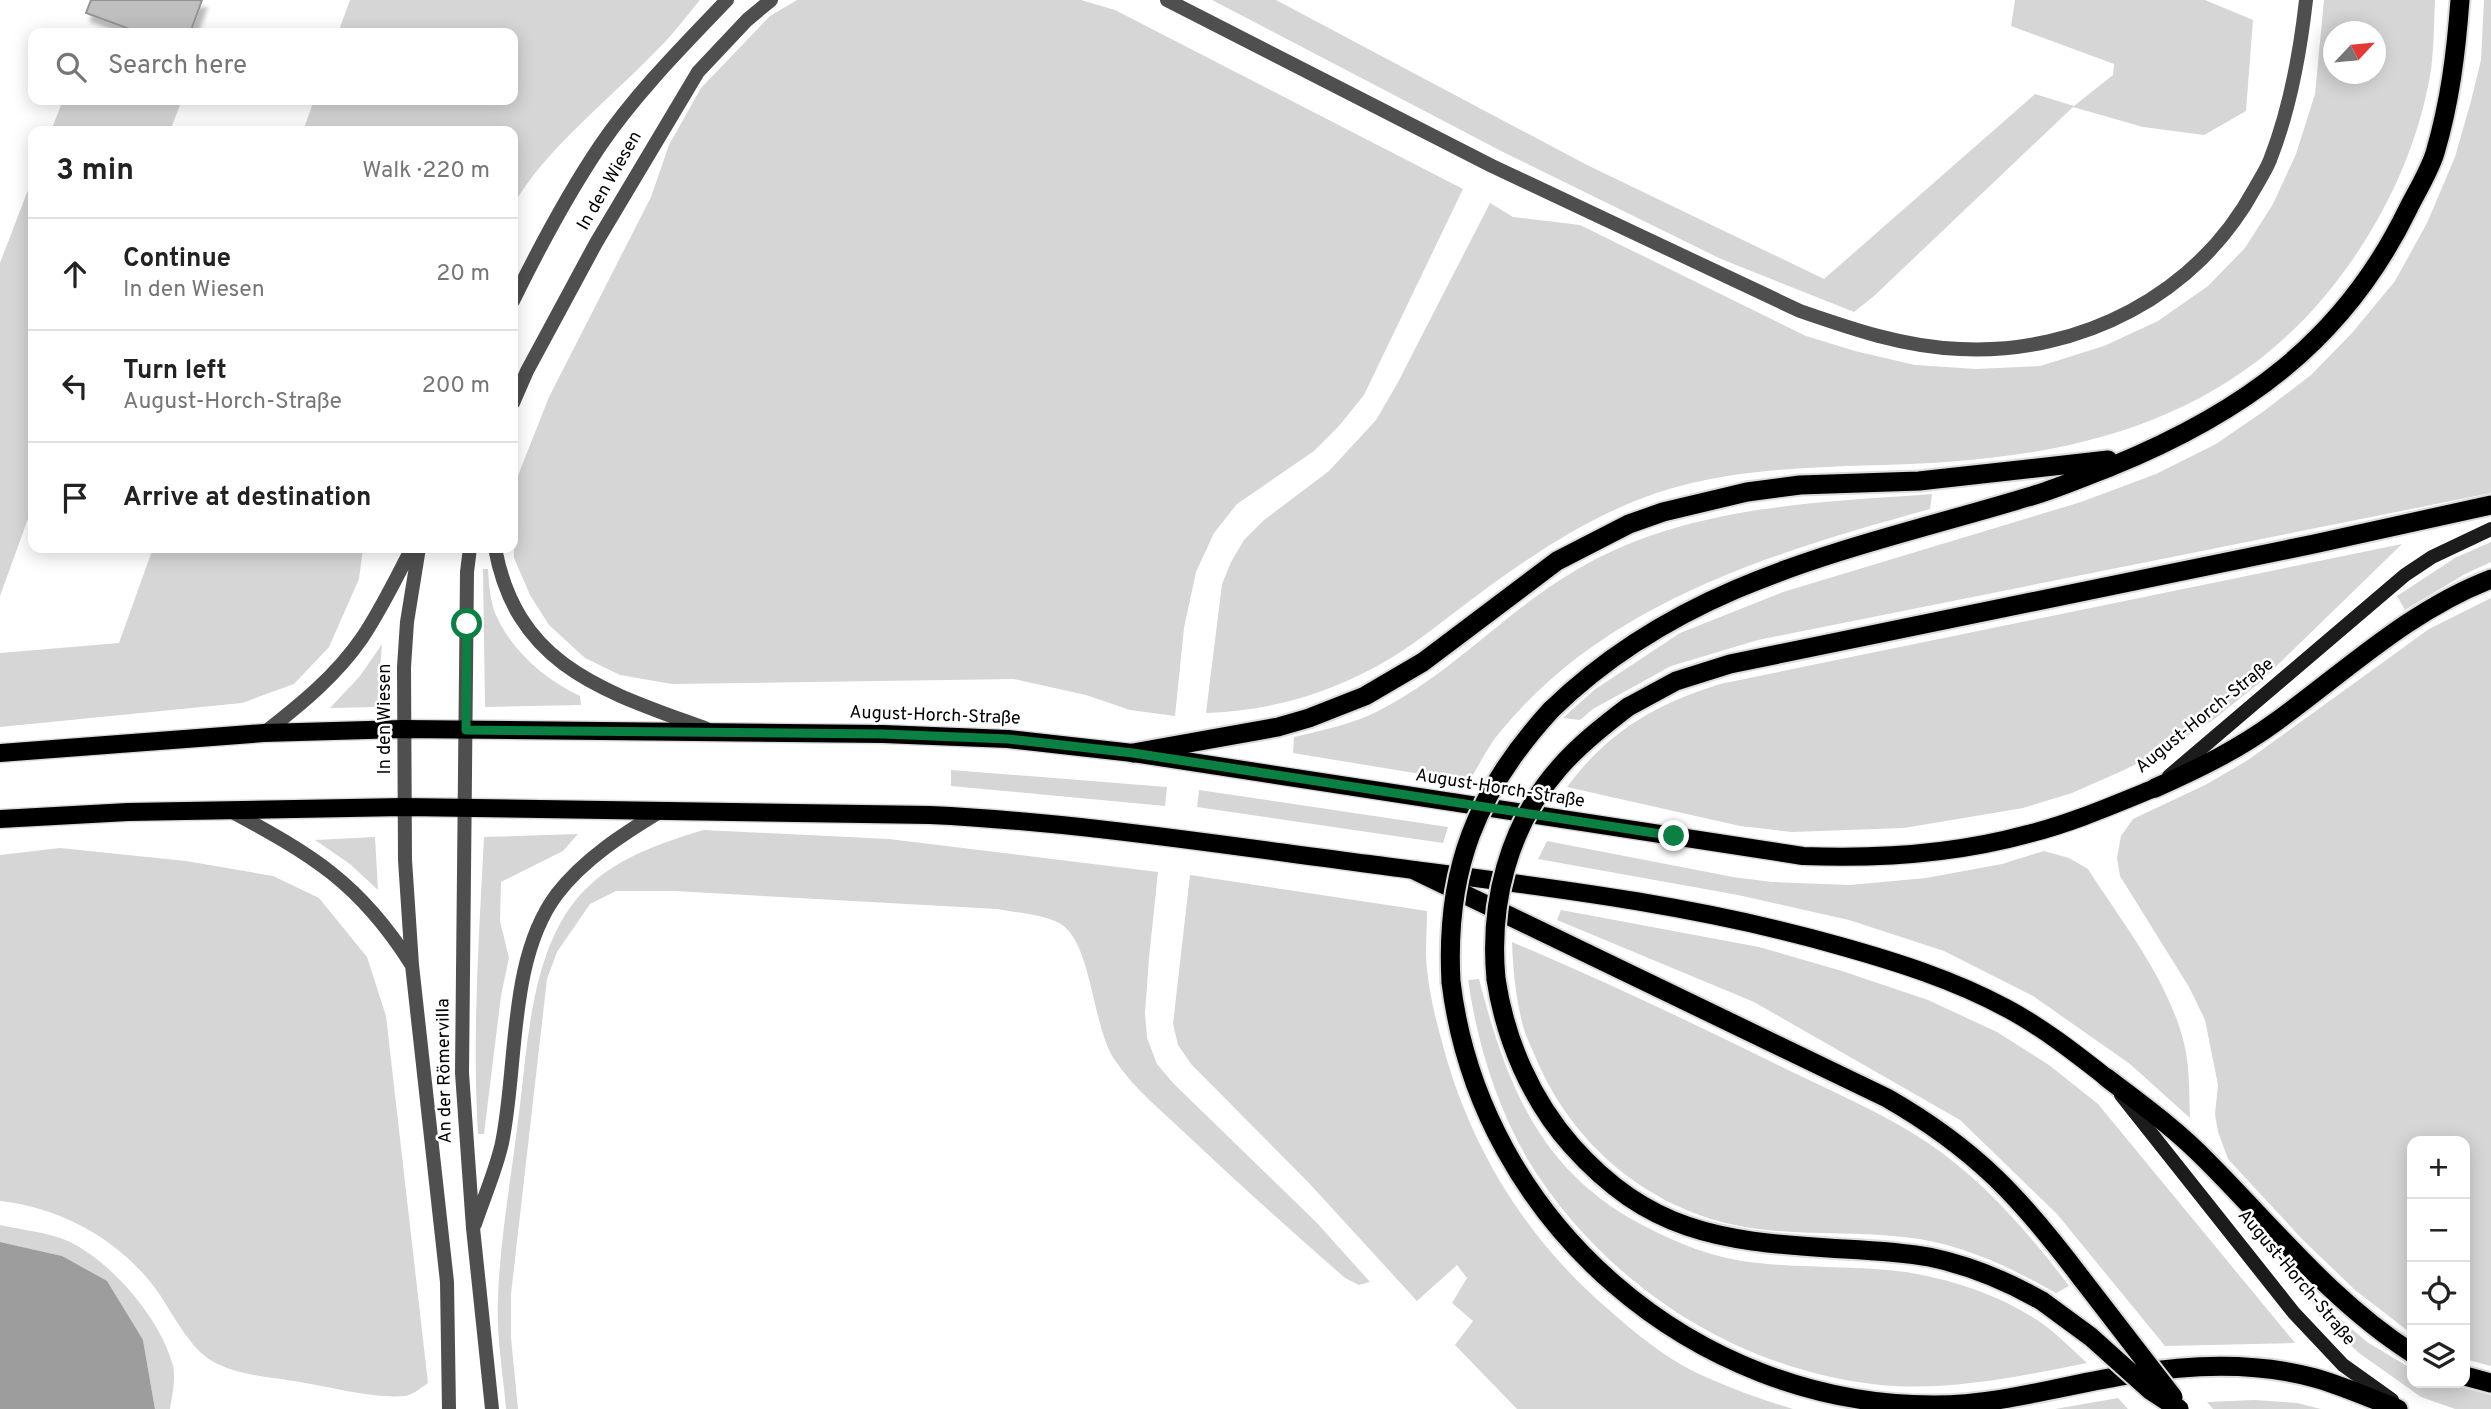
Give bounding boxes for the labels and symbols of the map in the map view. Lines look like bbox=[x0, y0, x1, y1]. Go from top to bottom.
north arrow bbox=[2323, 21, 2386, 84]
street label: In den Wiesen bbox=[572, 127, 648, 235]
route start bbox=[451, 608, 482, 639]
street label: August-Horch-Straße bbox=[2131, 653, 2279, 779]
street label: In den Wiesen bbox=[374, 664, 397, 774]
street label: August-Horch-Straße bbox=[849, 702, 1021, 730]
street label: August-Horch-Straße bbox=[1414, 764, 1586, 814]
route end bbox=[1658, 820, 1689, 851]
street label: An der Römervilla bbox=[432, 998, 458, 1144]
street label: August-Horch-Straße bbox=[2232, 1205, 2360, 1351]

